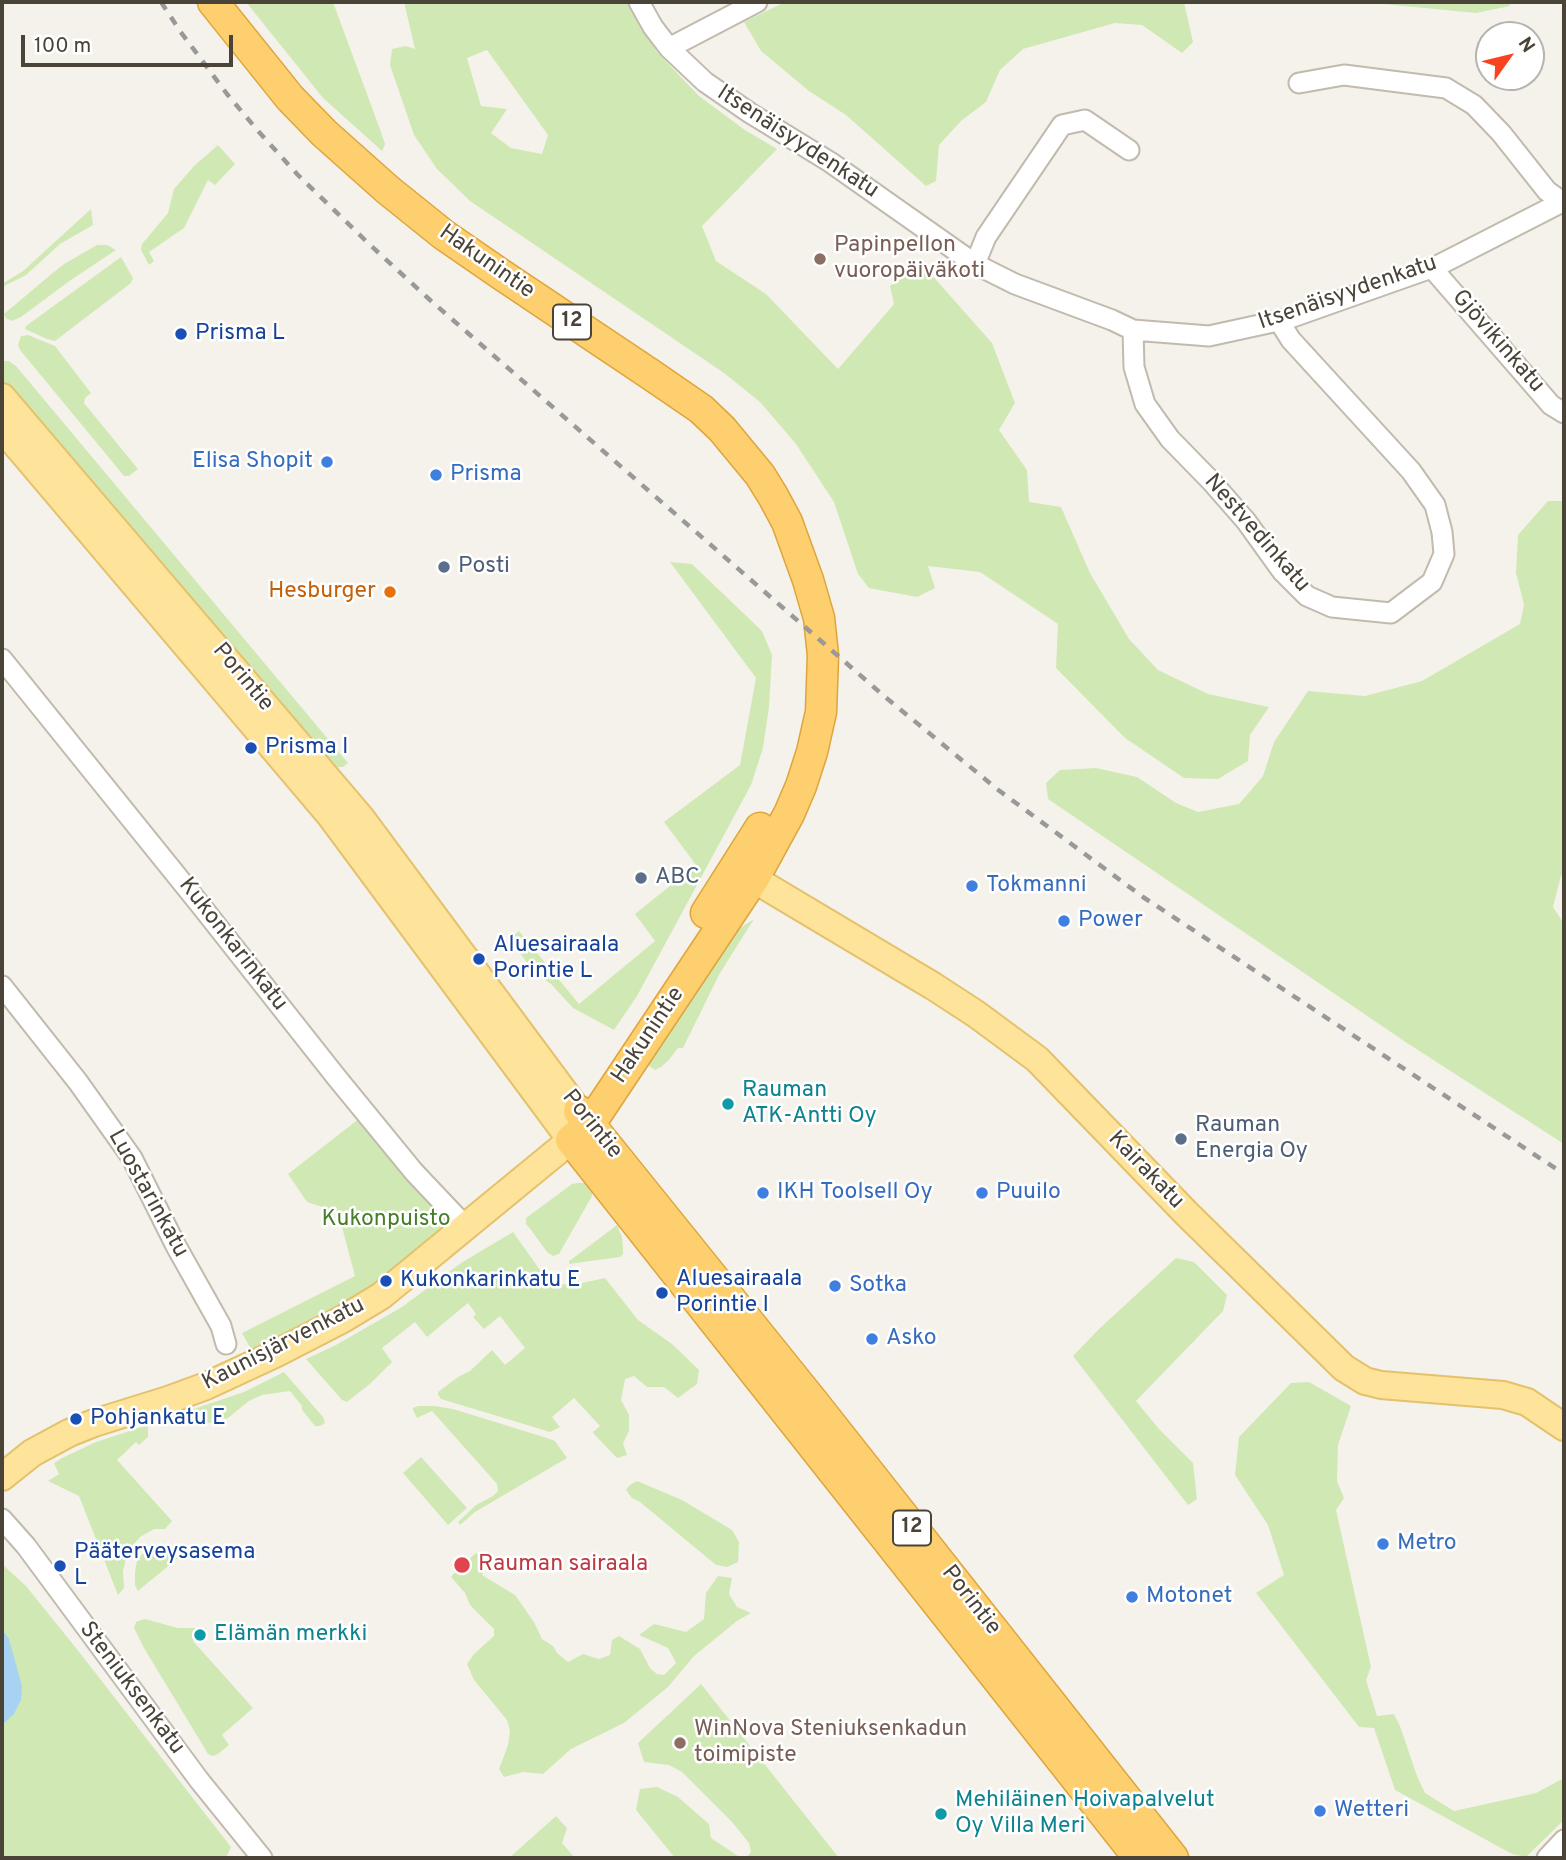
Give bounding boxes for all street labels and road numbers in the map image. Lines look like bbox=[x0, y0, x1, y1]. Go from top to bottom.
street label: Itsenäisyydenkatu bbox=[711, 80, 883, 206]
street label: Hakunintie bbox=[433, 220, 539, 306]
street label: Itsenäisyydenkatu bbox=[1255, 250, 1441, 338]
street label: Gjövikinkatu bbox=[1445, 285, 1549, 399]
road number: 12 bbox=[553, 304, 591, 340]
street label: Nestvedinkatu bbox=[1197, 469, 1315, 599]
street label: Porintie bbox=[205, 638, 279, 718]
street label: Kukonkarinkatu bbox=[171, 873, 293, 1017]
street label: Hakunintie bbox=[607, 983, 691, 1089]
street label: Porintie bbox=[555, 1085, 627, 1165]
street label: Luostarinkatu bbox=[101, 1125, 193, 1263]
street label: Kairakatu bbox=[1101, 1126, 1189, 1216]
street label: Kaunisjärvenkatu bbox=[198, 1292, 370, 1398]
road number: 12 bbox=[893, 1510, 931, 1546]
street label: Porintie bbox=[934, 1561, 1006, 1641]
street label: Steniuksenkatu bbox=[72, 1617, 190, 1761]

